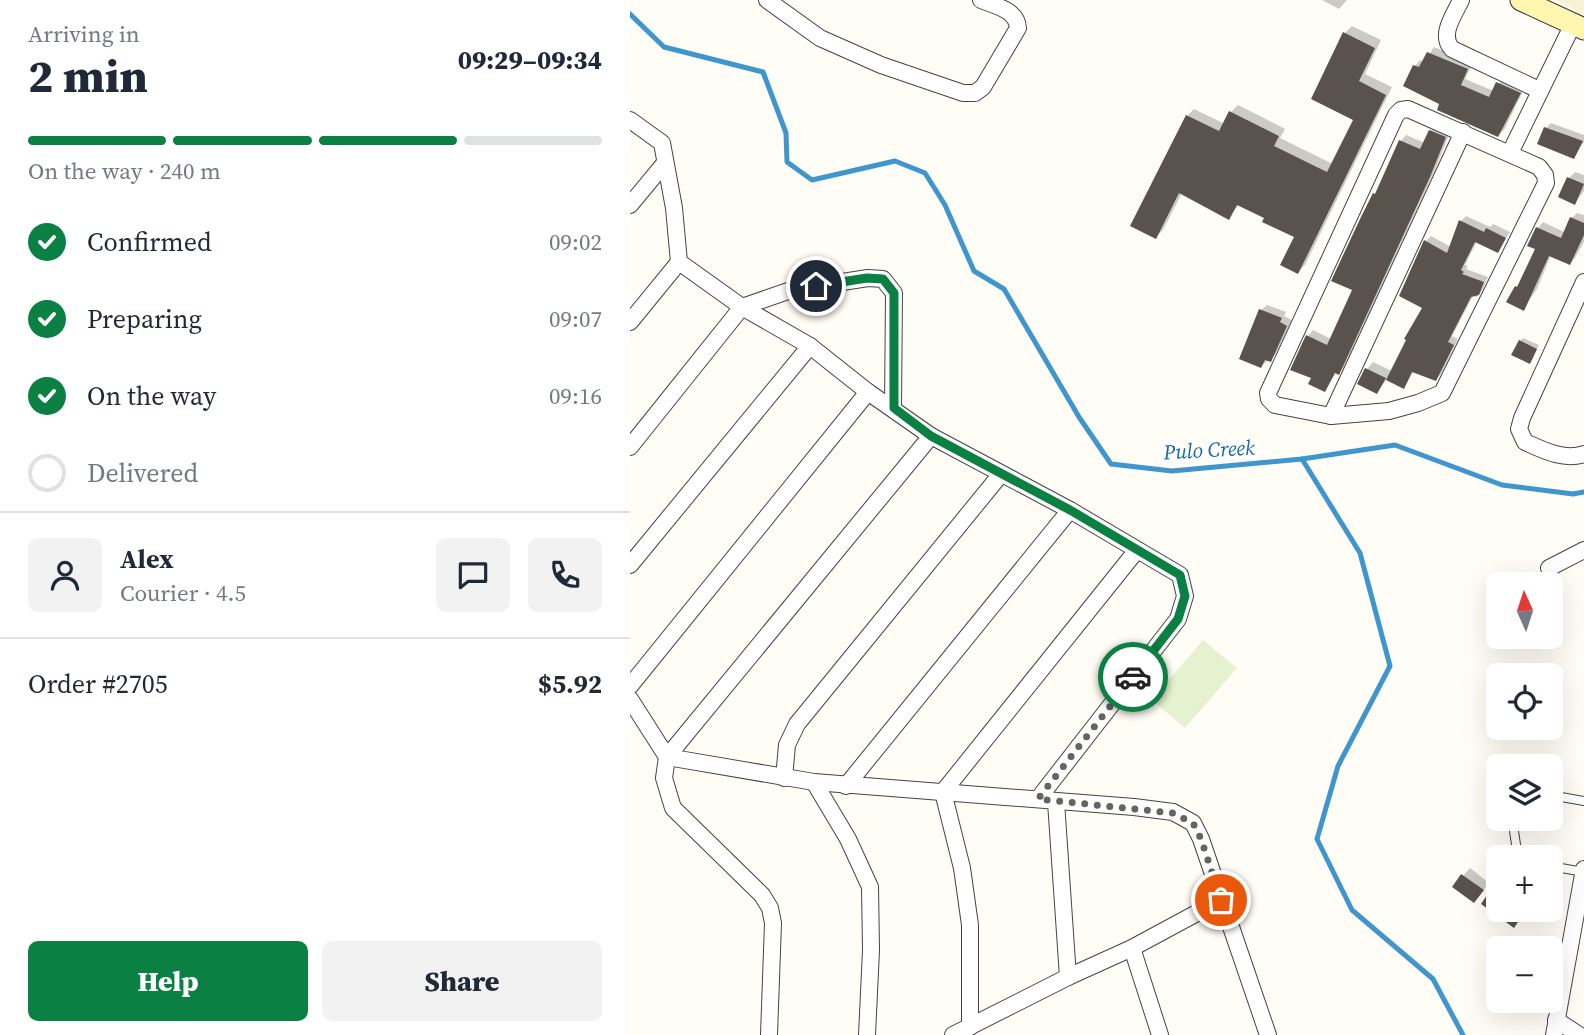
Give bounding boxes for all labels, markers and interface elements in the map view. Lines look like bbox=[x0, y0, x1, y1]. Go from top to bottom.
text: Arriving in bbox=[28, 18, 140, 50]
text: 09:29–09:34 bbox=[458, 42, 602, 78]
text: 2 min bbox=[28, 44, 148, 107]
text: On the way · 240 m bbox=[28, 155, 221, 187]
icon: check bbox=[28, 223, 66, 261]
text: Confirmed bbox=[87, 224, 212, 260]
text: 09:02 bbox=[549, 226, 602, 258]
pin bbox=[786, 256, 846, 316]
icon: home bbox=[797, 267, 835, 305]
icon: check bbox=[28, 300, 66, 338]
text: Preparing bbox=[87, 301, 202, 337]
text: 09:07 bbox=[549, 303, 602, 335]
icon: check bbox=[28, 377, 66, 415]
text: On the way bbox=[87, 378, 216, 414]
text: 09:16 bbox=[549, 380, 602, 412]
water label: Pulo Creek bbox=[1161, 433, 1256, 466]
text: Delivered bbox=[87, 455, 198, 491]
button: person bbox=[28, 538, 102, 612]
button: chat bbox=[436, 538, 510, 612]
button: phone bbox=[528, 538, 602, 612]
text: Alex bbox=[120, 541, 174, 577]
north arrow bbox=[1486, 572, 1563, 649]
map controls bbox=[1486, 572, 1563, 1013]
text: Courier · 4.5 bbox=[120, 577, 246, 609]
courier bbox=[1098, 642, 1168, 712]
icon: car bbox=[1114, 658, 1152, 696]
button: locate bbox=[1486, 663, 1563, 740]
text: Order #2705 bbox=[28, 666, 168, 702]
text: $5.92 bbox=[538, 666, 602, 702]
button: layers bbox=[1486, 754, 1563, 831]
button: + bbox=[1486, 845, 1563, 922]
pin bbox=[1191, 870, 1251, 930]
icon: bag bbox=[1202, 881, 1240, 919]
button: − bbox=[1486, 936, 1563, 1013]
button: Help bbox=[28, 941, 308, 1021]
button: Share bbox=[322, 941, 602, 1021]

